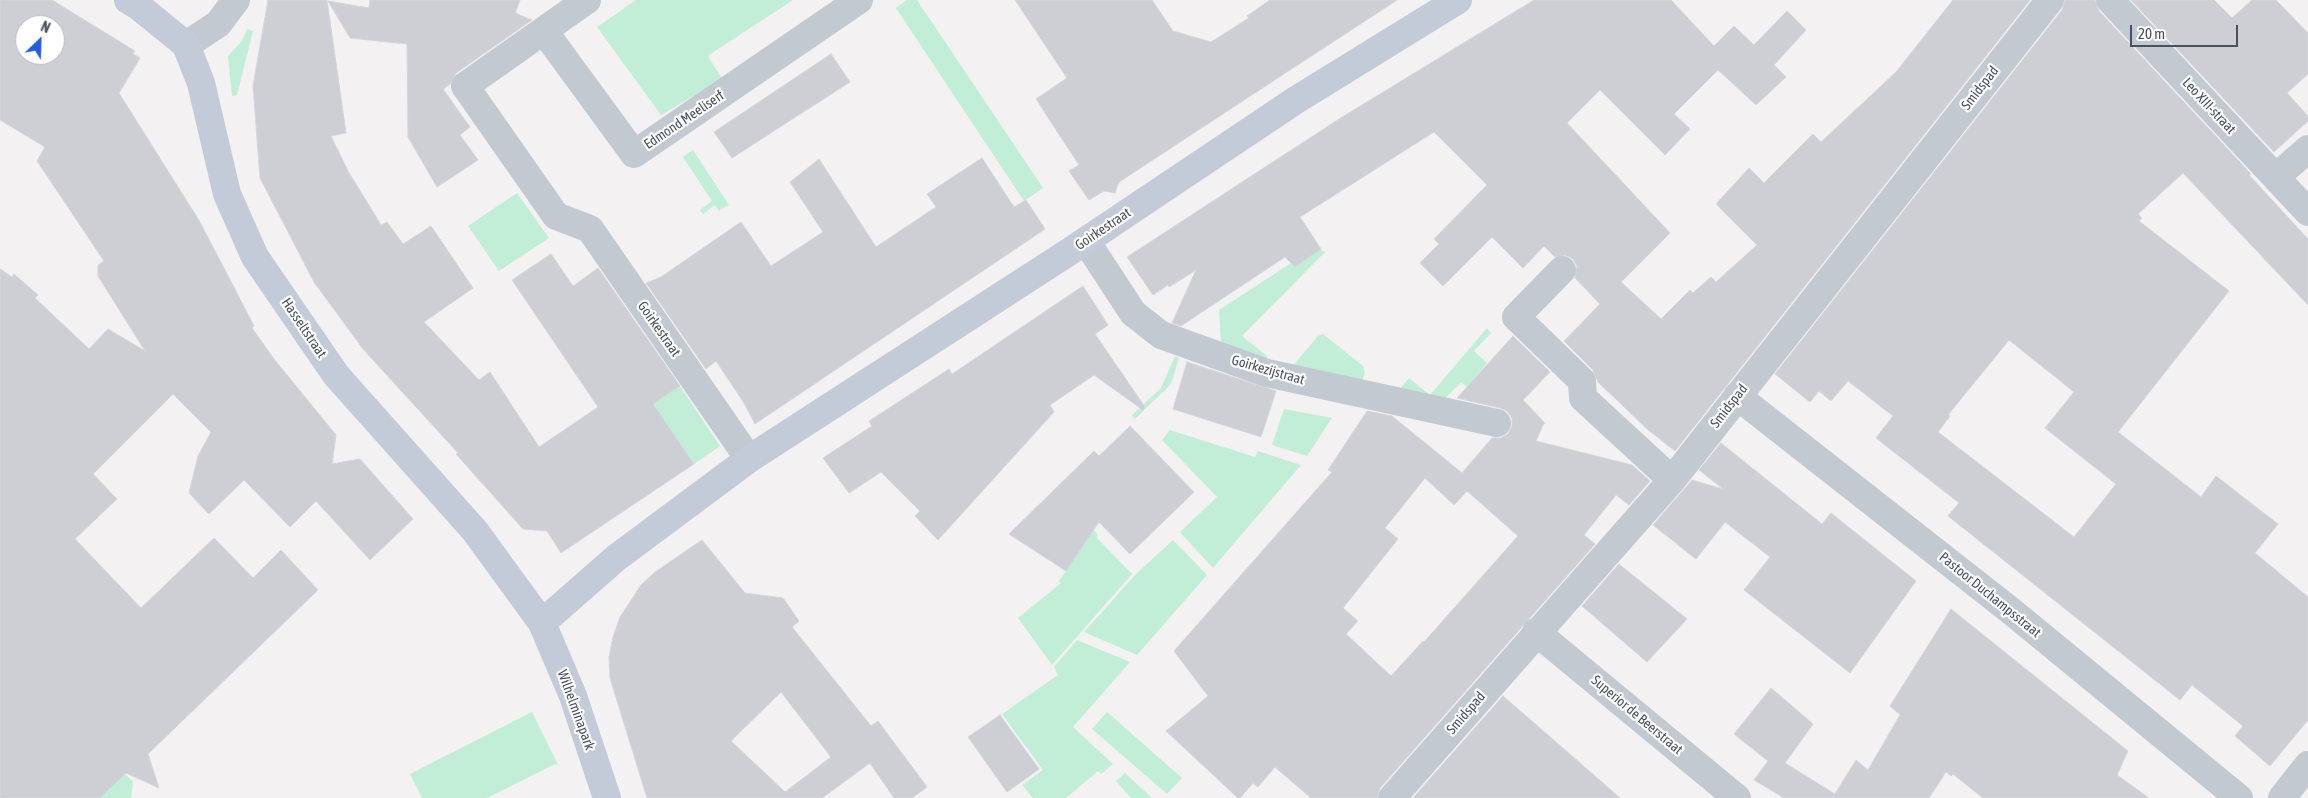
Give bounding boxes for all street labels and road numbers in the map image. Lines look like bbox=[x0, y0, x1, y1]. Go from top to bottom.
street label: Smidspad bbox=[1958, 63, 2002, 113]
street label: Leo XIII-straat bbox=[2179, 74, 2239, 138]
street label: Edmond Meeliserf bbox=[641, 87, 727, 153]
street label: Goirkestraat bbox=[1072, 204, 1134, 254]
street label: Hasseltstraat bbox=[278, 295, 330, 361]
street label: Goirkestraat bbox=[634, 298, 684, 360]
street label: Goirkezijstraat bbox=[1230, 352, 1306, 388]
street label: Smidspad bbox=[1707, 381, 1751, 431]
street label: Pastoor Duchampsstraat bbox=[1936, 549, 2044, 641]
street label: Wilhelminapark bbox=[554, 668, 598, 752]
street label: Superior de Beerstraat bbox=[1588, 672, 1686, 758]
street label: Smidspad bbox=[1443, 688, 1489, 738]

